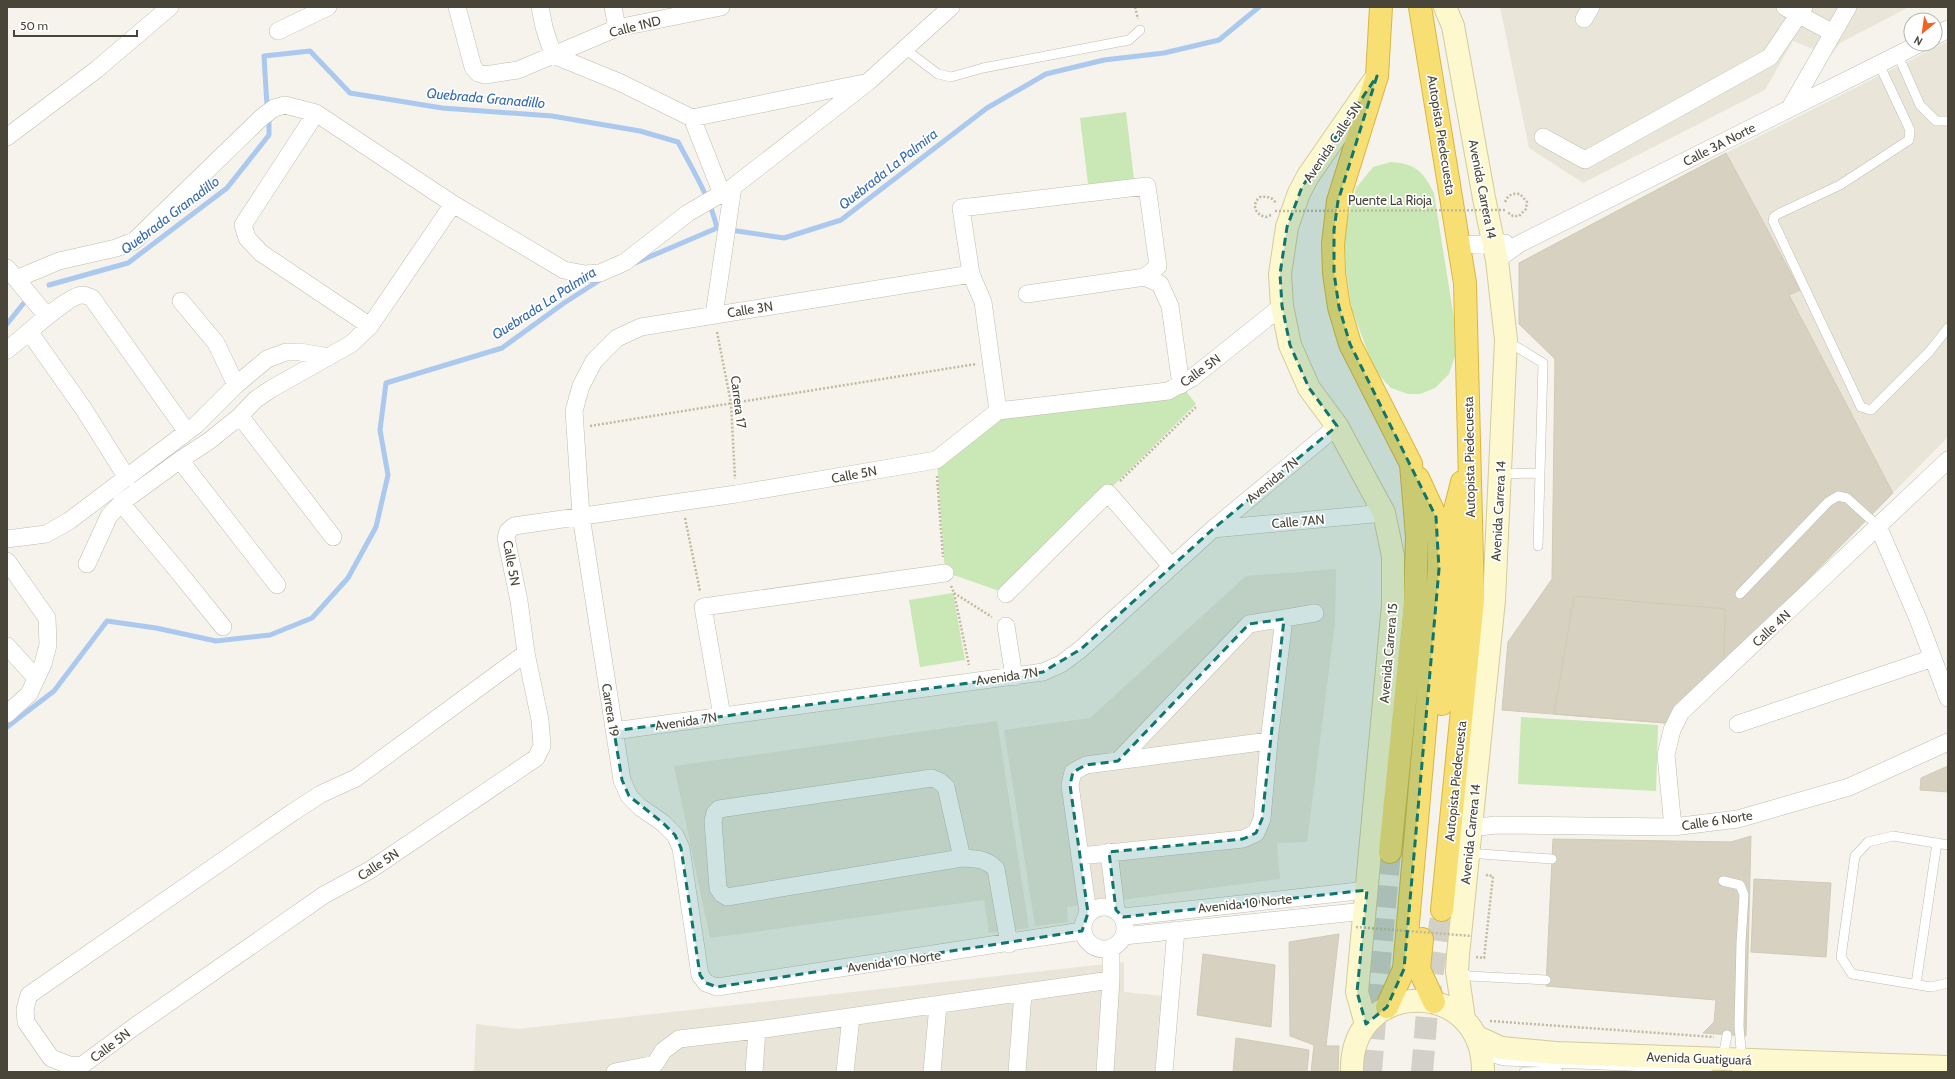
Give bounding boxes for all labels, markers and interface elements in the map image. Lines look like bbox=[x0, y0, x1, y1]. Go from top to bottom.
scale bar bbox=[14, 12, 137, 38]
street label: Calle 1ND bbox=[607, 12, 663, 40]
north arrow bbox=[1903, 12, 1943, 52]
text: 50 m bbox=[20, 18, 48, 33]
text: N bbox=[1911, 33, 1925, 49]
street label: Autopista Piedecuesta bbox=[1425, 74, 1459, 197]
water label: Quebrada Granadillo bbox=[426, 84, 546, 112]
street label: Avenida Calle 5N bbox=[1299, 99, 1365, 185]
street label: Calle 3A Norte bbox=[1680, 119, 1758, 169]
water label: Quebrada La Palmira bbox=[835, 125, 941, 213]
street label: Avenida Carrera 14 bbox=[1466, 138, 1501, 240]
water label: Quebrada Granadillo bbox=[117, 172, 223, 258]
street label: Puente La Rioja bbox=[1348, 192, 1433, 209]
water label: Quebrada La Palmira bbox=[488, 263, 600, 343]
street label: Calle 3N bbox=[726, 297, 774, 321]
street label: Calle 5N bbox=[1177, 350, 1223, 390]
street label: Carrera 17 bbox=[728, 375, 750, 430]
street label: Autopista Piedecuesta bbox=[1460, 396, 1478, 518]
street label: Avenida 7N bbox=[1243, 454, 1301, 506]
street label: Avenida Carrera 14 bbox=[1487, 460, 1509, 562]
street label: Calle 5N bbox=[830, 462, 878, 486]
street label: Calle 7AN bbox=[1271, 511, 1325, 531]
street label: Calle 5N bbox=[500, 539, 524, 587]
street label: Avenida Carrera 15 bbox=[1376, 602, 1400, 704]
street label: Calle 4N bbox=[1749, 606, 1793, 650]
street label: Avenida 7N bbox=[975, 664, 1039, 688]
street label: Carrera 19 bbox=[599, 682, 623, 738]
street label: Avenida 7N bbox=[654, 709, 718, 733]
street label: Autopista Piedecuesta bbox=[1441, 719, 1469, 842]
street label: Avenida Carrera 14 bbox=[1457, 783, 1483, 885]
street label: Calle 6 Norte bbox=[1680, 806, 1754, 833]
street label: Calle 5N bbox=[354, 845, 402, 883]
street label: Avenida 10 Norte bbox=[1197, 890, 1293, 916]
street label: Avenida 10 Norte bbox=[846, 946, 942, 975]
street label: Calle 5N bbox=[87, 1025, 133, 1065]
street label: Avenida Guatiguará bbox=[1646, 1048, 1753, 1068]

